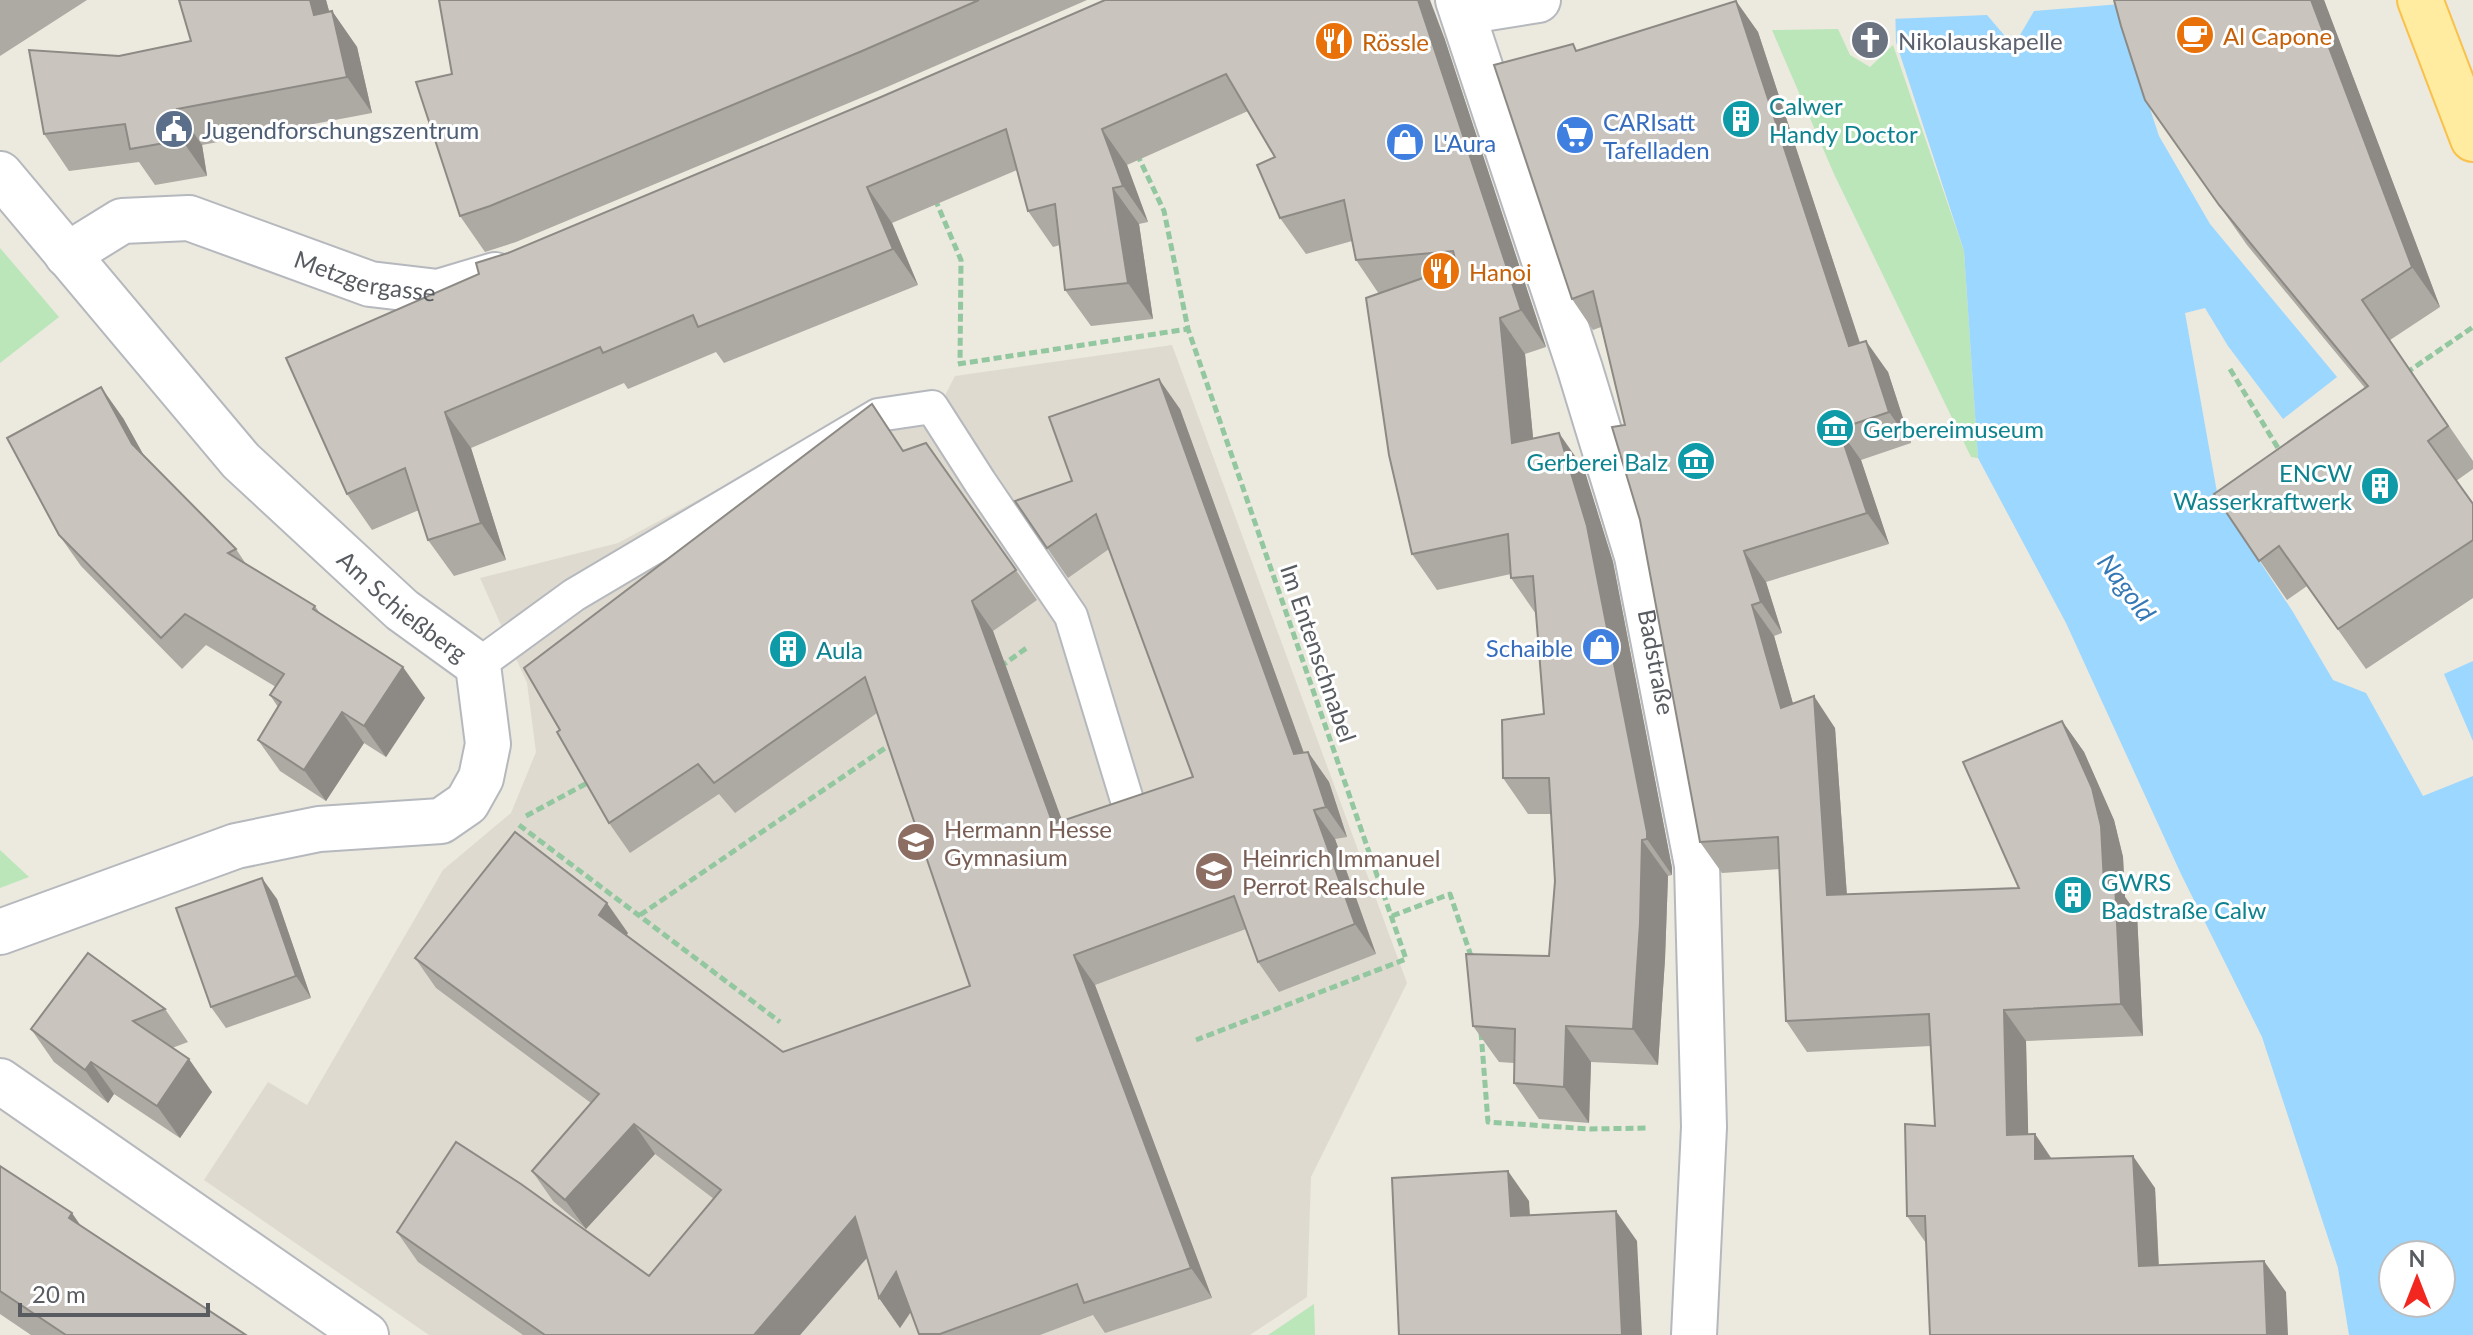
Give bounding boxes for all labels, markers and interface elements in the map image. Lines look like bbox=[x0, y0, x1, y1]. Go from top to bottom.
cafe icon: Al Capone bbox=[2174, 14, 2216, 56]
church icon: Nikolauskapelle bbox=[1849, 19, 1891, 61]
restaurant icon: Rössle bbox=[1313, 20, 1355, 62]
place label: Al Capone bbox=[2223, 21, 2332, 50]
place label: Nikolauskapelle bbox=[1898, 26, 2063, 55]
place label: Rössle bbox=[1362, 27, 1429, 56]
place label: Calwer Handy Doctor bbox=[1769, 91, 1918, 148]
building icon: Calwer Handy Doctor bbox=[1720, 98, 1762, 140]
place label: CARIsatt Tafelladen bbox=[1603, 107, 1710, 164]
public building icon: Jugendforschungszentrum bbox=[153, 108, 195, 150]
supermarket icon: CARIsatt Tafelladen bbox=[1554, 114, 1596, 156]
place label: Jugendforschungszentrum bbox=[202, 115, 479, 144]
shop icon: L'Aura bbox=[1384, 121, 1426, 163]
place label: L'Aura bbox=[1433, 128, 1496, 157]
street label: Metzgergasse bbox=[291, 243, 438, 306]
restaurant icon: Hanoi bbox=[1420, 250, 1462, 292]
place label: Hanoi bbox=[1469, 257, 1532, 286]
museum icon: Gerbereimuseum bbox=[1814, 407, 1856, 449]
place label: Gerbereimuseum bbox=[1863, 414, 2044, 443]
museum icon: Gerberei Balz bbox=[1675, 440, 1717, 482]
place label: Gerberei Balz bbox=[1527, 447, 1668, 476]
place label: ENCW Wasserkraftwerk bbox=[2173, 458, 2353, 515]
building icon: ENCW Wasserkraftwerk bbox=[2359, 465, 2401, 507]
street label: Am Schießberg bbox=[332, 544, 473, 667]
water label: Nagold bbox=[2091, 547, 2163, 627]
street label: Im Entenschnabel bbox=[1275, 560, 1363, 746]
street label: Badstraße bbox=[1633, 607, 1682, 717]
shop icon: Schaible bbox=[1580, 626, 1622, 668]
building icon: Aula bbox=[767, 628, 809, 670]
place label: Schaible bbox=[1486, 633, 1573, 662]
place label: Aula bbox=[816, 635, 863, 664]
place label: Hermann Hesse Gymnasium bbox=[944, 814, 1112, 871]
school or university icon: Hermann Hesse Gymnasium bbox=[895, 821, 937, 863]
place label: Heinrich Immanuel Perrot Realschule bbox=[1242, 843, 1440, 900]
school or university icon: Heinrich Immanuel Perrot Realschule bbox=[1193, 850, 1235, 892]
place label: GWRS Badstraße Calw bbox=[2101, 867, 2267, 924]
building icon: GWRS Badstraße Calw bbox=[2052, 874, 2094, 916]
north arrow bbox=[2377, 1239, 2457, 1319]
text: N bbox=[2409, 1245, 2425, 1272]
scale bar bbox=[20, 1267, 208, 1317]
text: 20 m bbox=[32, 1279, 86, 1308]

